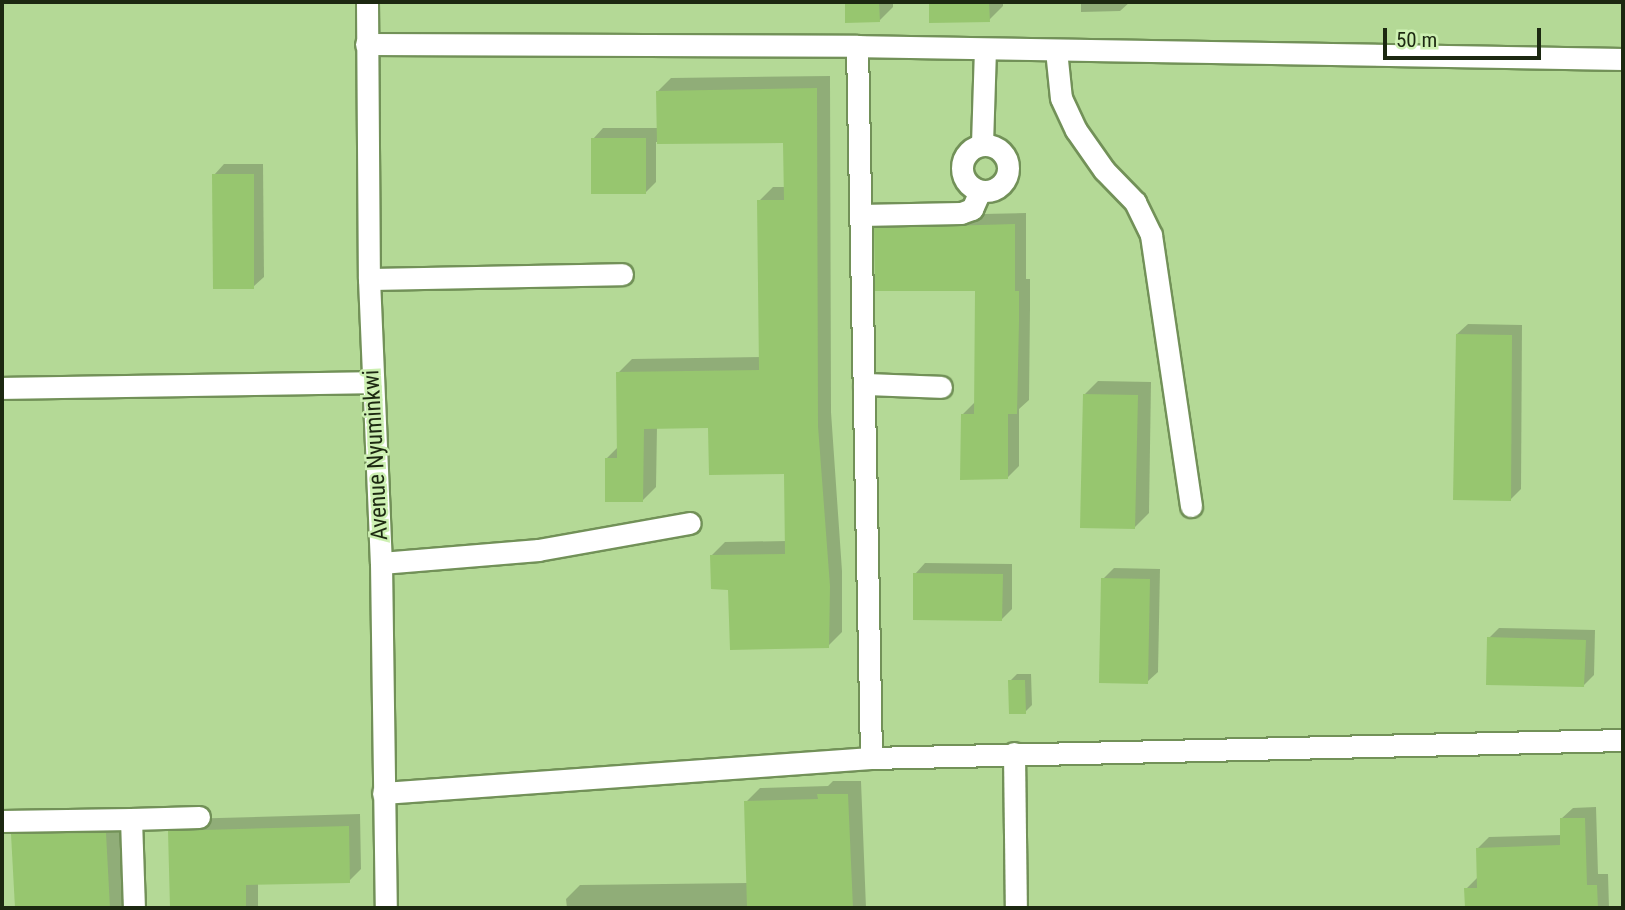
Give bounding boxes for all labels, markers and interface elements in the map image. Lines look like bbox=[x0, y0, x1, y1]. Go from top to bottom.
scale bar bbox=[1387, 14, 1544, 58]
text: 50 m bbox=[1396, 28, 1437, 52]
street label: Avenue Nyuminkwi bbox=[358, 369, 394, 541]

